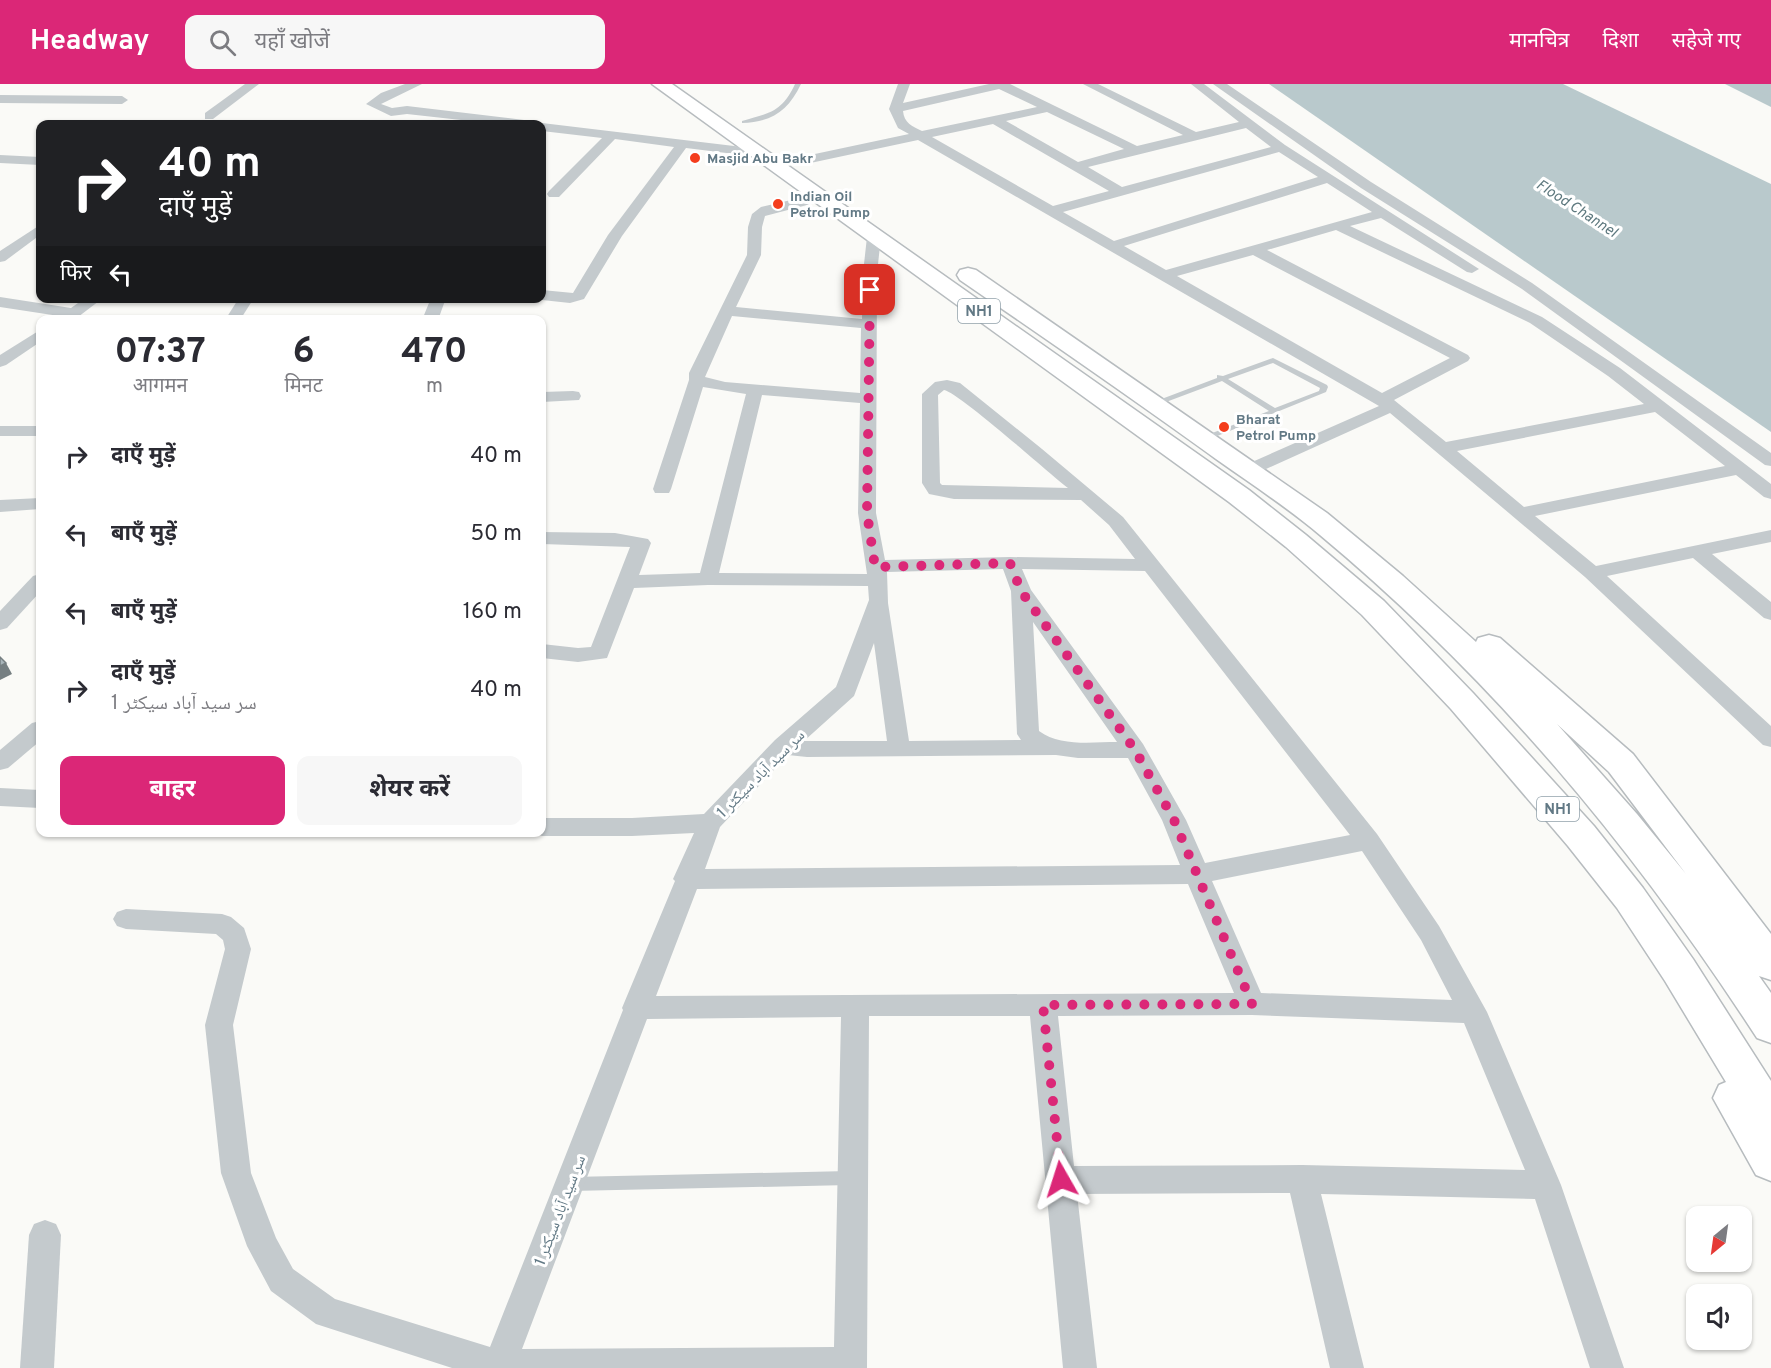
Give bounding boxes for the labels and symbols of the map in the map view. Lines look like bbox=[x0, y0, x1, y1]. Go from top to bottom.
marker: Masjid Abu Bakr bbox=[688, 151, 702, 165]
place label: Masjid Abu Bakr bbox=[707, 151, 813, 168]
water label: Flood Channel bbox=[1532, 176, 1621, 243]
place label: Indian Oil Petrol Pump bbox=[790, 189, 870, 222]
marker: Indian Oil Petrol Pump bbox=[771, 197, 785, 211]
pin bbox=[844, 264, 895, 315]
road number: NH1 bbox=[958, 299, 1000, 323]
place label: Bharat Petrol Pump bbox=[1236, 412, 1316, 445]
marker: Bharat Petrol Pump bbox=[1217, 420, 1231, 434]
street label: سر سید آباد سیکٹر 1 bbox=[713, 726, 810, 823]
road number: NH1 bbox=[1537, 797, 1579, 821]
position arrow bbox=[1029, 1147, 1093, 1211]
street label: سر سید آباد سیکٹر 1 bbox=[531, 1153, 591, 1269]
north arrow bbox=[1686, 1206, 1752, 1272]

